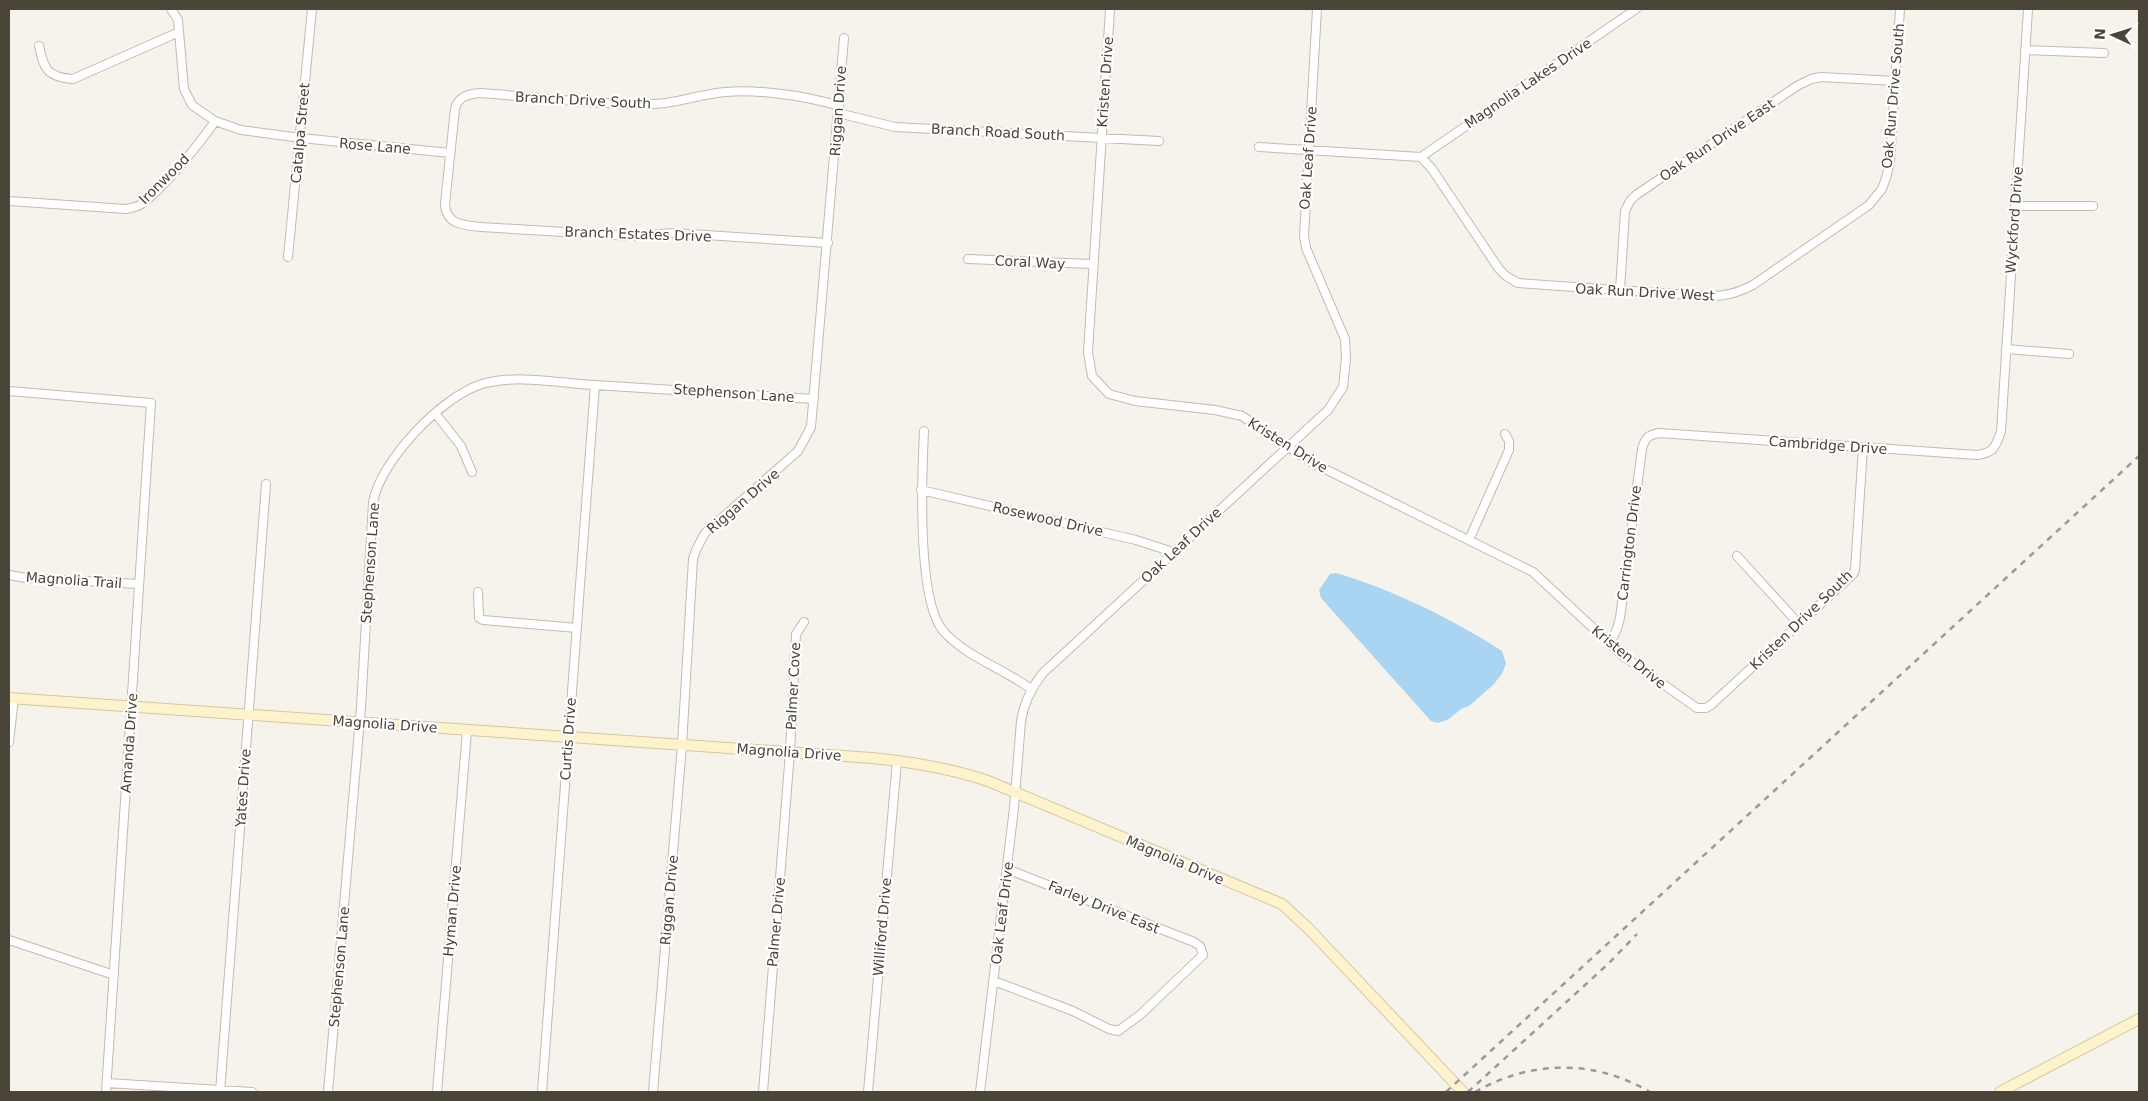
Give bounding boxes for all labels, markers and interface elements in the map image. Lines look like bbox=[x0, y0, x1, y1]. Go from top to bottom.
north arrow bbox=[2088, 10, 2138, 60]
street label: Oak Run Drive South bbox=[1879, 23, 1907, 169]
text: N bbox=[2092, 28, 2108, 40]
street label: Magnolia Lakes Drive bbox=[1462, 35, 1594, 131]
street label: Kristen Drive bbox=[1094, 36, 1116, 128]
street label: Riggan Drive bbox=[827, 65, 849, 157]
street label: Catalpa Street bbox=[288, 82, 312, 184]
street label: Branch Drive South bbox=[515, 88, 651, 112]
street label: Oak Run Drive East bbox=[1656, 95, 1778, 185]
street label: Oak Leaf Drive bbox=[1296, 106, 1320, 210]
street label: Branch Road South bbox=[931, 121, 1065, 143]
street label: Rose Lane bbox=[338, 135, 412, 157]
street label: Ironwood bbox=[136, 151, 192, 207]
street label: Wyckford Drive bbox=[2002, 166, 2026, 274]
street label: Branch Estates Drive bbox=[564, 223, 712, 245]
street label: Coral Way bbox=[994, 252, 1066, 272]
street label: Oak Run Drive West bbox=[1575, 280, 1716, 304]
street label: Stephenson Lane bbox=[673, 381, 795, 405]
street label: Kristen Drive bbox=[1245, 414, 1331, 476]
street label: Cambridge Drive bbox=[1768, 433, 1888, 457]
street label: Riggan Drive bbox=[704, 465, 782, 537]
street label: Carrington Drive bbox=[1614, 484, 1644, 602]
street label: Rosewood Drive bbox=[991, 499, 1105, 539]
street label: Stephenson Lane bbox=[358, 502, 382, 624]
street label: Oak Leaf Drive bbox=[1138, 504, 1224, 586]
street label: Kristen Drive South bbox=[1747, 567, 1855, 673]
street label: Magnolia Trail bbox=[25, 569, 123, 591]
street label: Kristen Drive bbox=[1589, 622, 1669, 692]
street label: Palmer Cove bbox=[783, 642, 803, 730]
street label: Amanda Drive bbox=[118, 693, 140, 793]
street label: Curtis Drive bbox=[557, 697, 579, 781]
street label: Magnolia Drive bbox=[332, 712, 438, 736]
street label: Magnolia Drive bbox=[736, 740, 842, 764]
street label: Yates Drive bbox=[232, 748, 254, 829]
street label: Magnolia Drive bbox=[1123, 832, 1227, 888]
street label: Riggan Drive bbox=[657, 854, 681, 946]
street label: Oak Leaf Drive bbox=[988, 861, 1016, 965]
street label: Hyman Drive bbox=[440, 865, 464, 957]
street label: Palmer Drive bbox=[764, 876, 788, 968]
street label: Williford Drive bbox=[870, 877, 894, 977]
street label: Farley Drive East bbox=[1046, 877, 1162, 937]
street label: Stephenson Lane bbox=[326, 906, 352, 1028]

